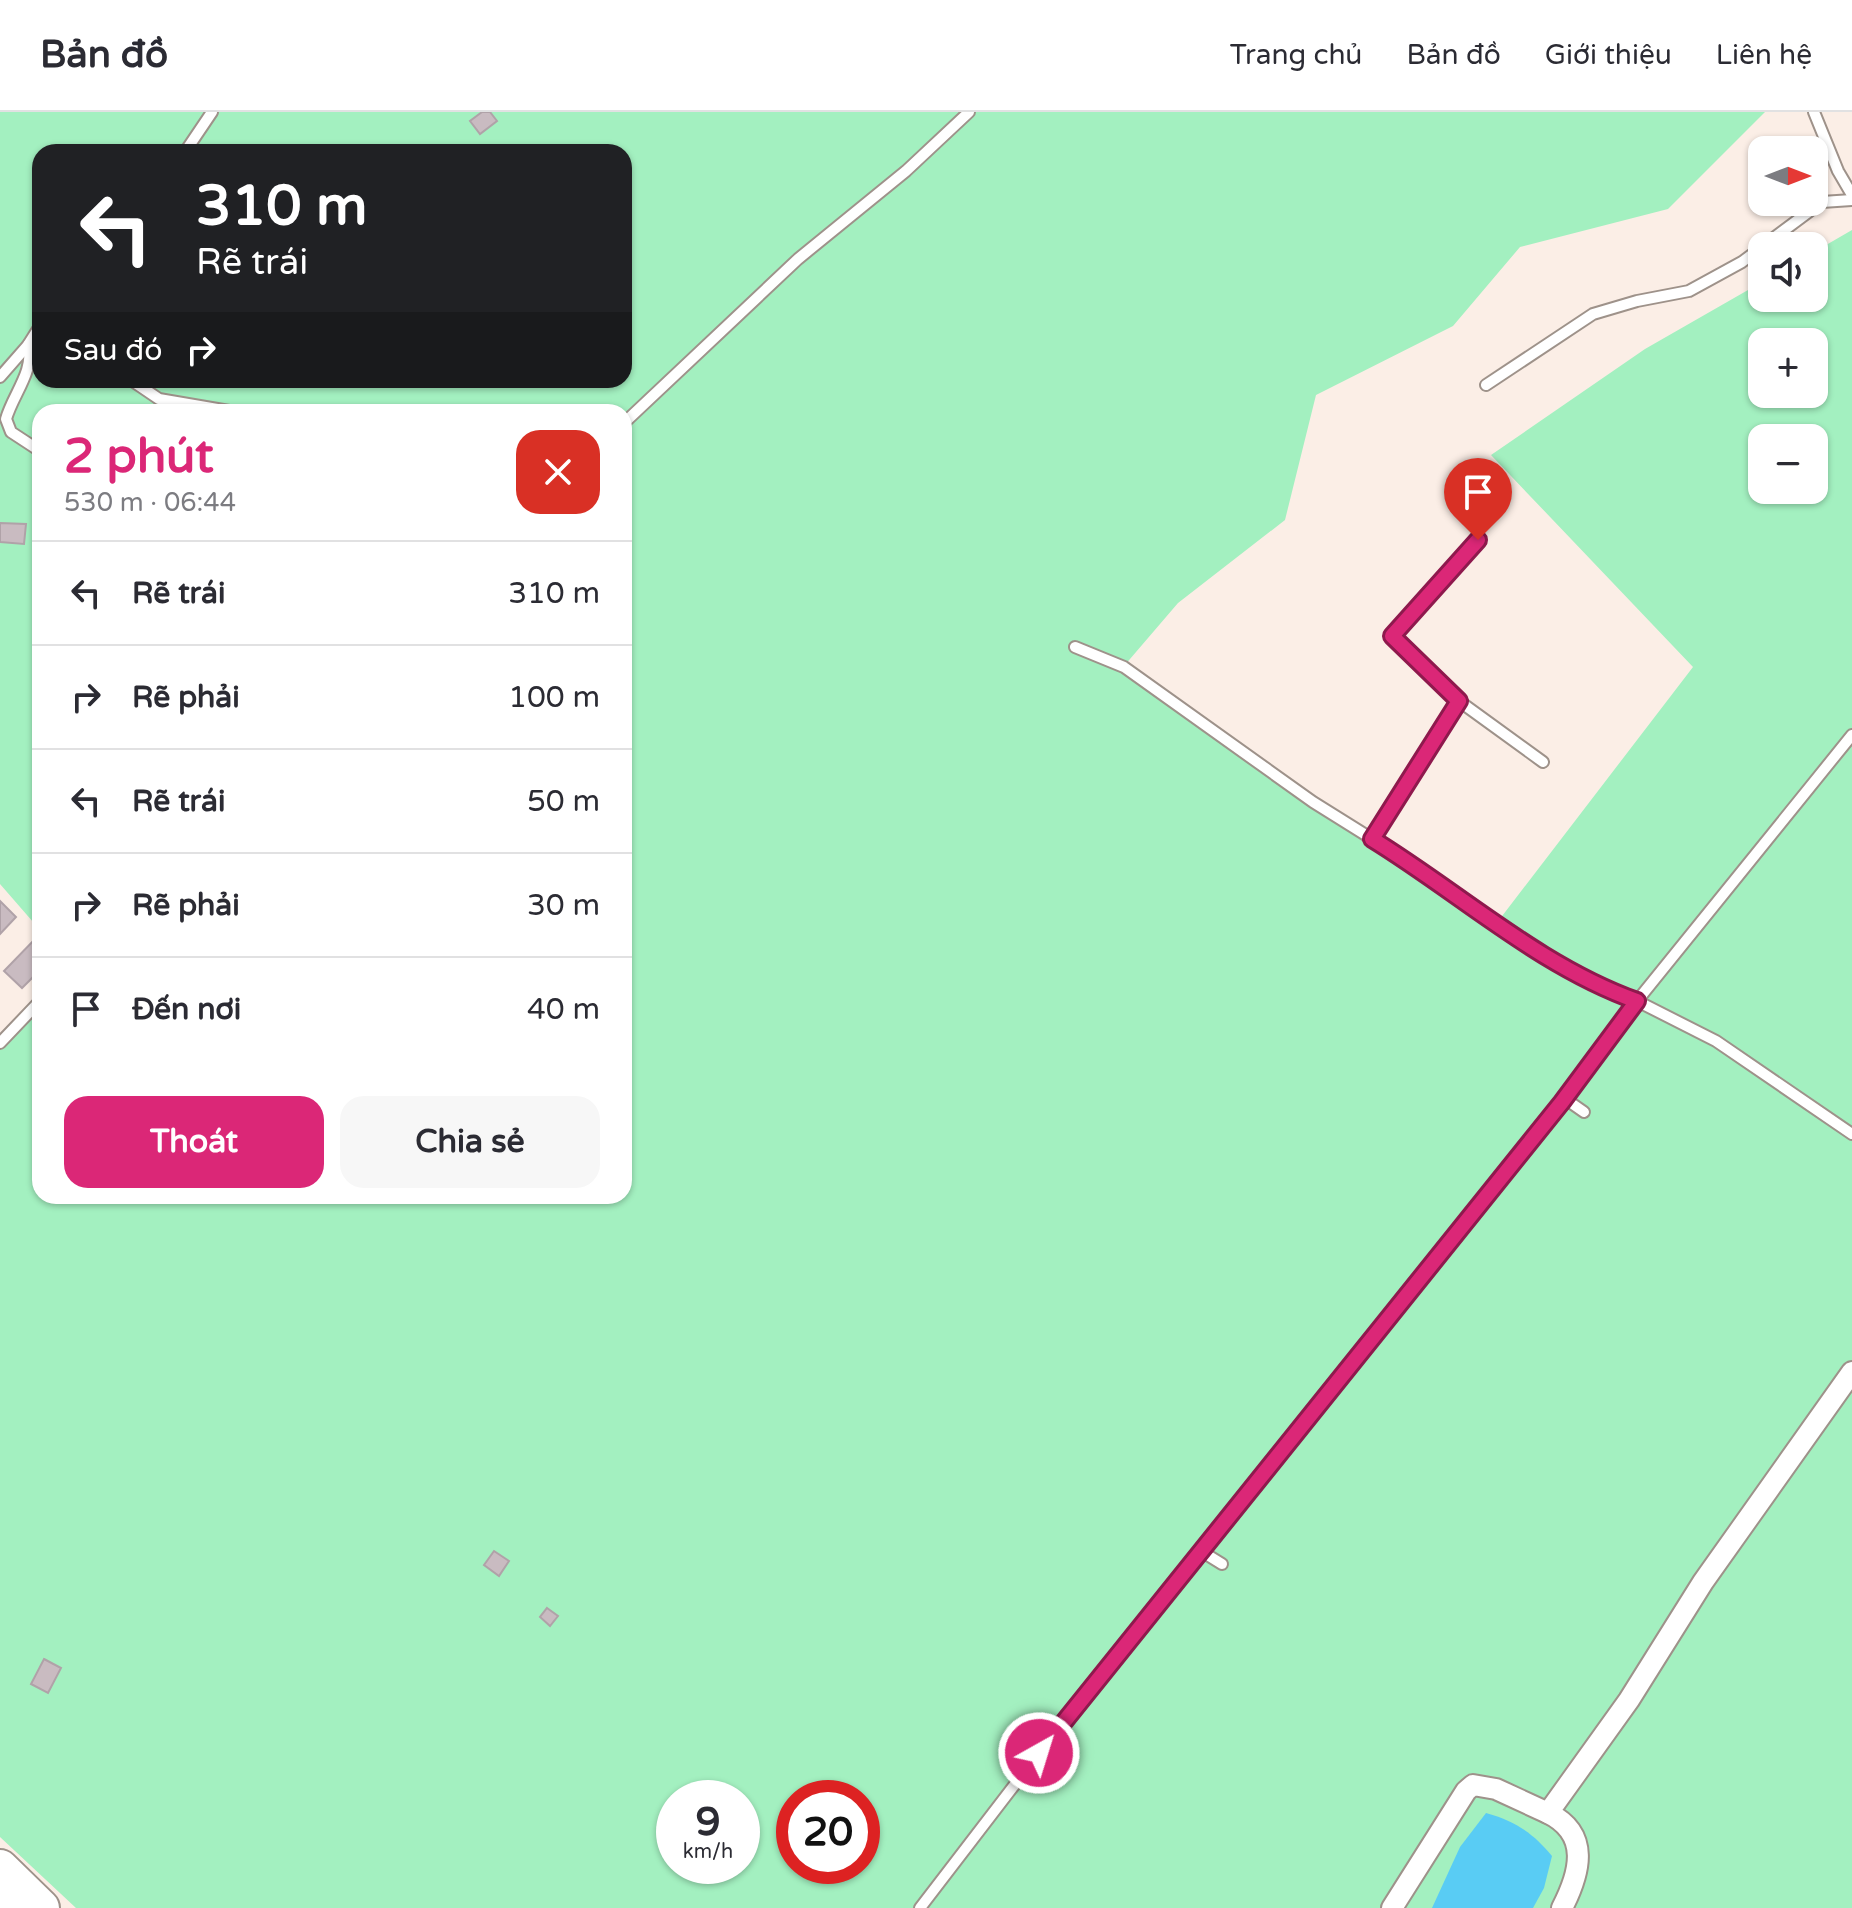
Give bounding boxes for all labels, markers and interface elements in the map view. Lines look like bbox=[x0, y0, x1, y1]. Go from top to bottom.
text: Bản đồ bbox=[40, 32, 168, 78]
text: Trang chủ bbox=[1230, 38, 1362, 72]
text: Bản đồ bbox=[1406, 38, 1501, 72]
text: Giới thiệu bbox=[1545, 38, 1672, 72]
text: Liên hệ bbox=[1716, 38, 1812, 72]
north arrow bbox=[1748, 136, 1828, 216]
map controls bbox=[1748, 136, 1828, 504]
text: 310 m bbox=[196, 173, 367, 240]
icon: left bbox=[64, 176, 168, 280]
button: sound bbox=[1748, 232, 1828, 312]
text: Rẽ trái bbox=[196, 241, 308, 284]
icon: right bbox=[179, 328, 223, 372]
button: + bbox=[1748, 328, 1828, 408]
text: Sau đó bbox=[64, 332, 163, 369]
button: − bbox=[1748, 424, 1828, 504]
text: 2 phút bbox=[64, 428, 214, 486]
button: close bbox=[516, 430, 600, 514]
pin bbox=[1444, 458, 1512, 540]
icon: arrive bbox=[1456, 470, 1500, 514]
text: 530 m · 06:44 bbox=[64, 487, 236, 518]
icon: left bbox=[64, 571, 108, 615]
text: Rẽ trái bbox=[132, 575, 225, 612]
text: 310 m bbox=[508, 575, 600, 612]
icon: right bbox=[64, 675, 108, 719]
text: Rẽ phải bbox=[132, 679, 240, 716]
text: 100 m bbox=[508, 679, 600, 716]
icon: left bbox=[64, 779, 108, 823]
text: Rẽ trái bbox=[132, 783, 225, 820]
text: 50 m bbox=[527, 783, 600, 820]
icon: right bbox=[64, 883, 108, 927]
text: Rẽ phải bbox=[132, 887, 240, 924]
text: 30 m bbox=[527, 887, 600, 924]
icon: arrive bbox=[64, 987, 108, 1031]
text: Đến nơi bbox=[132, 991, 241, 1028]
text: 40 m bbox=[527, 991, 600, 1028]
button: Thoát bbox=[64, 1096, 324, 1188]
button: Chia sẻ bbox=[340, 1096, 600, 1188]
position arrow bbox=[997, 1711, 1081, 1795]
speed limit sign: 20 bbox=[776, 1780, 880, 1884]
text: 9 bbox=[695, 1798, 721, 1846]
text: km/h bbox=[683, 1840, 733, 1864]

